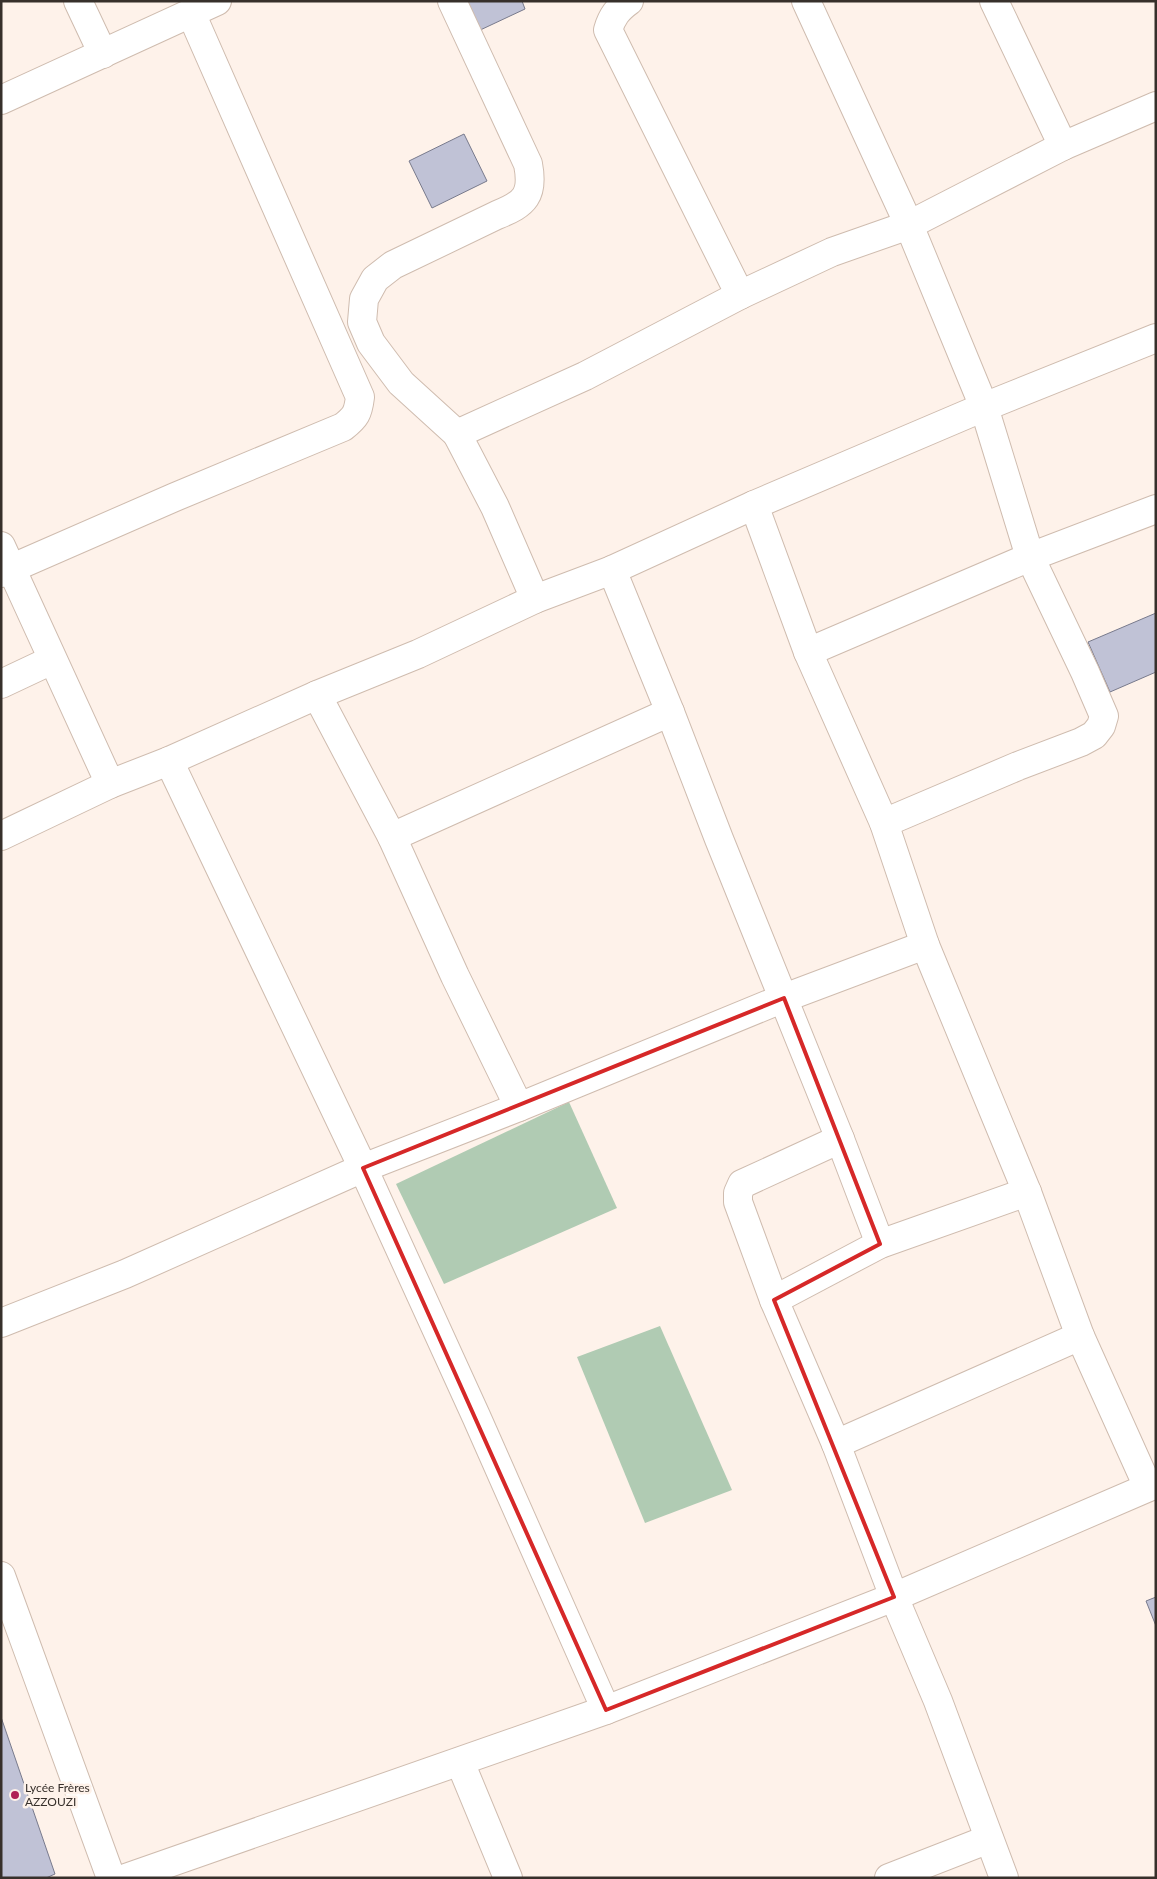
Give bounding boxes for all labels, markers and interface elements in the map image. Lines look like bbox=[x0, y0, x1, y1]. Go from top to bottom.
place label: Lycée Frères AZZOUZI bbox=[25, 1780, 90, 1809]
marker: Lycée Frères AZZOUZI bbox=[9, 1789, 21, 1801]

